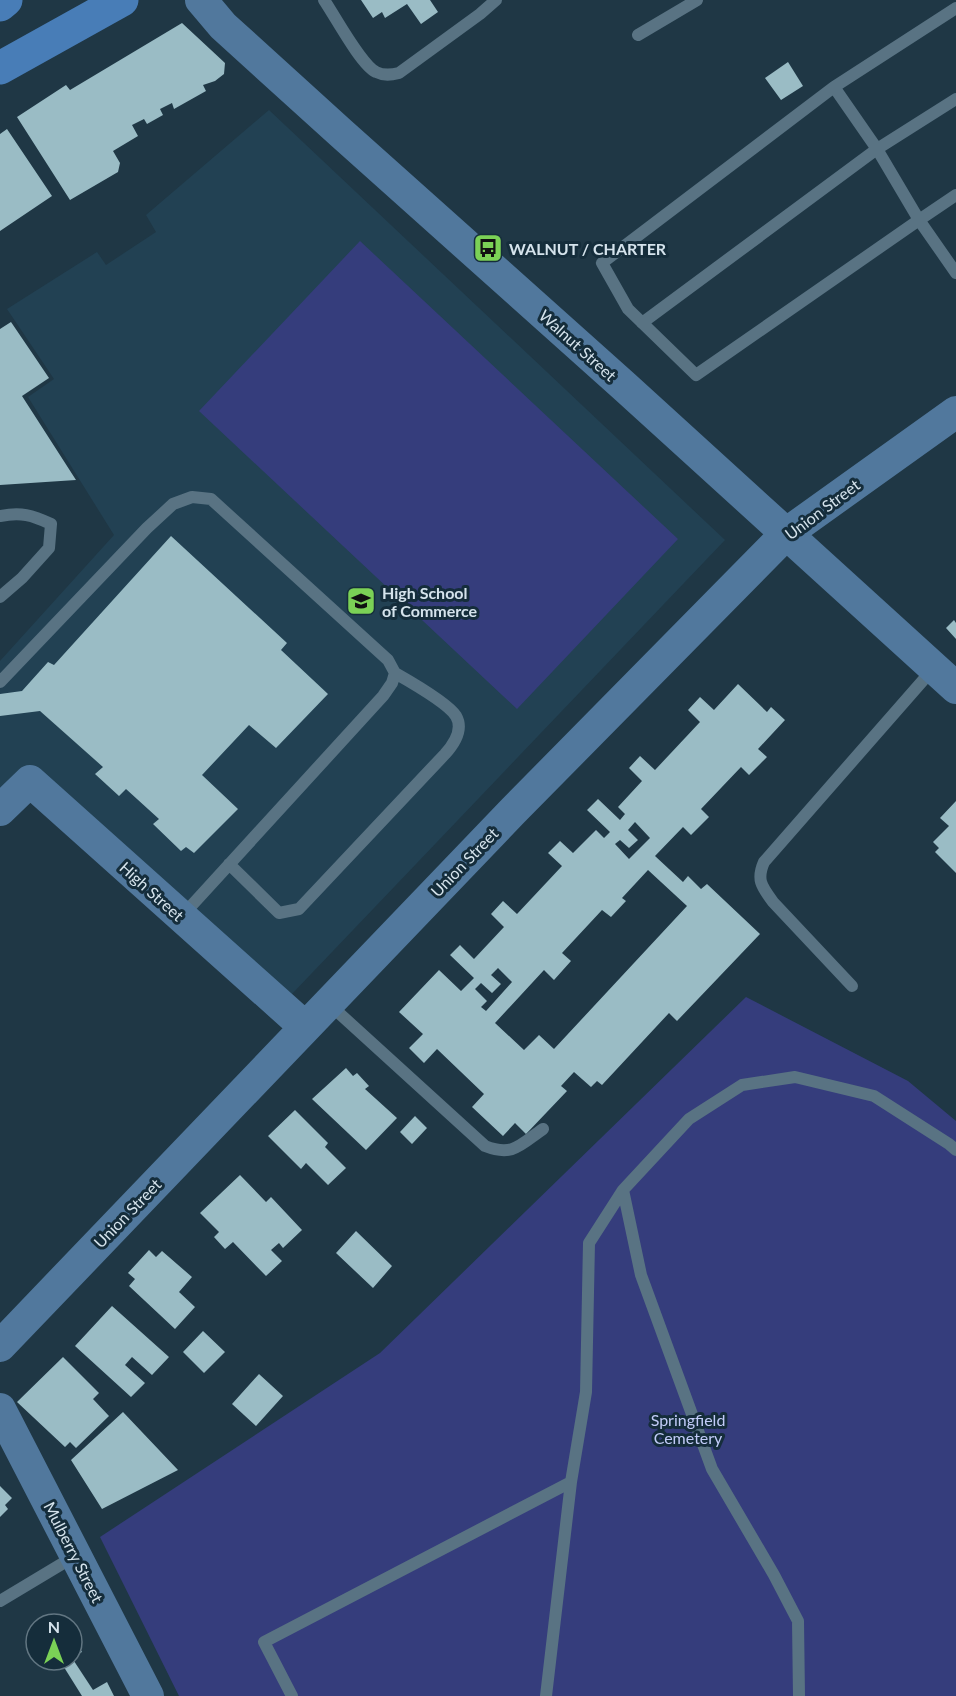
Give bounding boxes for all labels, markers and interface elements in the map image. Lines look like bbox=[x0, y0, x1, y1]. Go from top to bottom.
bus stop icon: WALNUT / CHARTER bbox=[472, 232, 504, 264]
place label: WALNUT / CHARTER bbox=[509, 239, 667, 258]
street label: Walnut Street bbox=[536, 305, 621, 385]
street label: Union Street bbox=[781, 475, 863, 543]
place label: High School of Commerce bbox=[382, 583, 478, 620]
school or university icon: High School of Commerce bbox=[345, 585, 377, 617]
street label: Union Street bbox=[426, 823, 502, 900]
street label: High Street bbox=[116, 857, 188, 925]
street label: Union Street bbox=[89, 1174, 165, 1251]
park label: Springfield Cemetery bbox=[651, 1410, 725, 1447]
street label: Mulberry Street bbox=[40, 1498, 108, 1606]
north arrow bbox=[24, 1612, 84, 1672]
text: N bbox=[48, 1617, 60, 1636]

